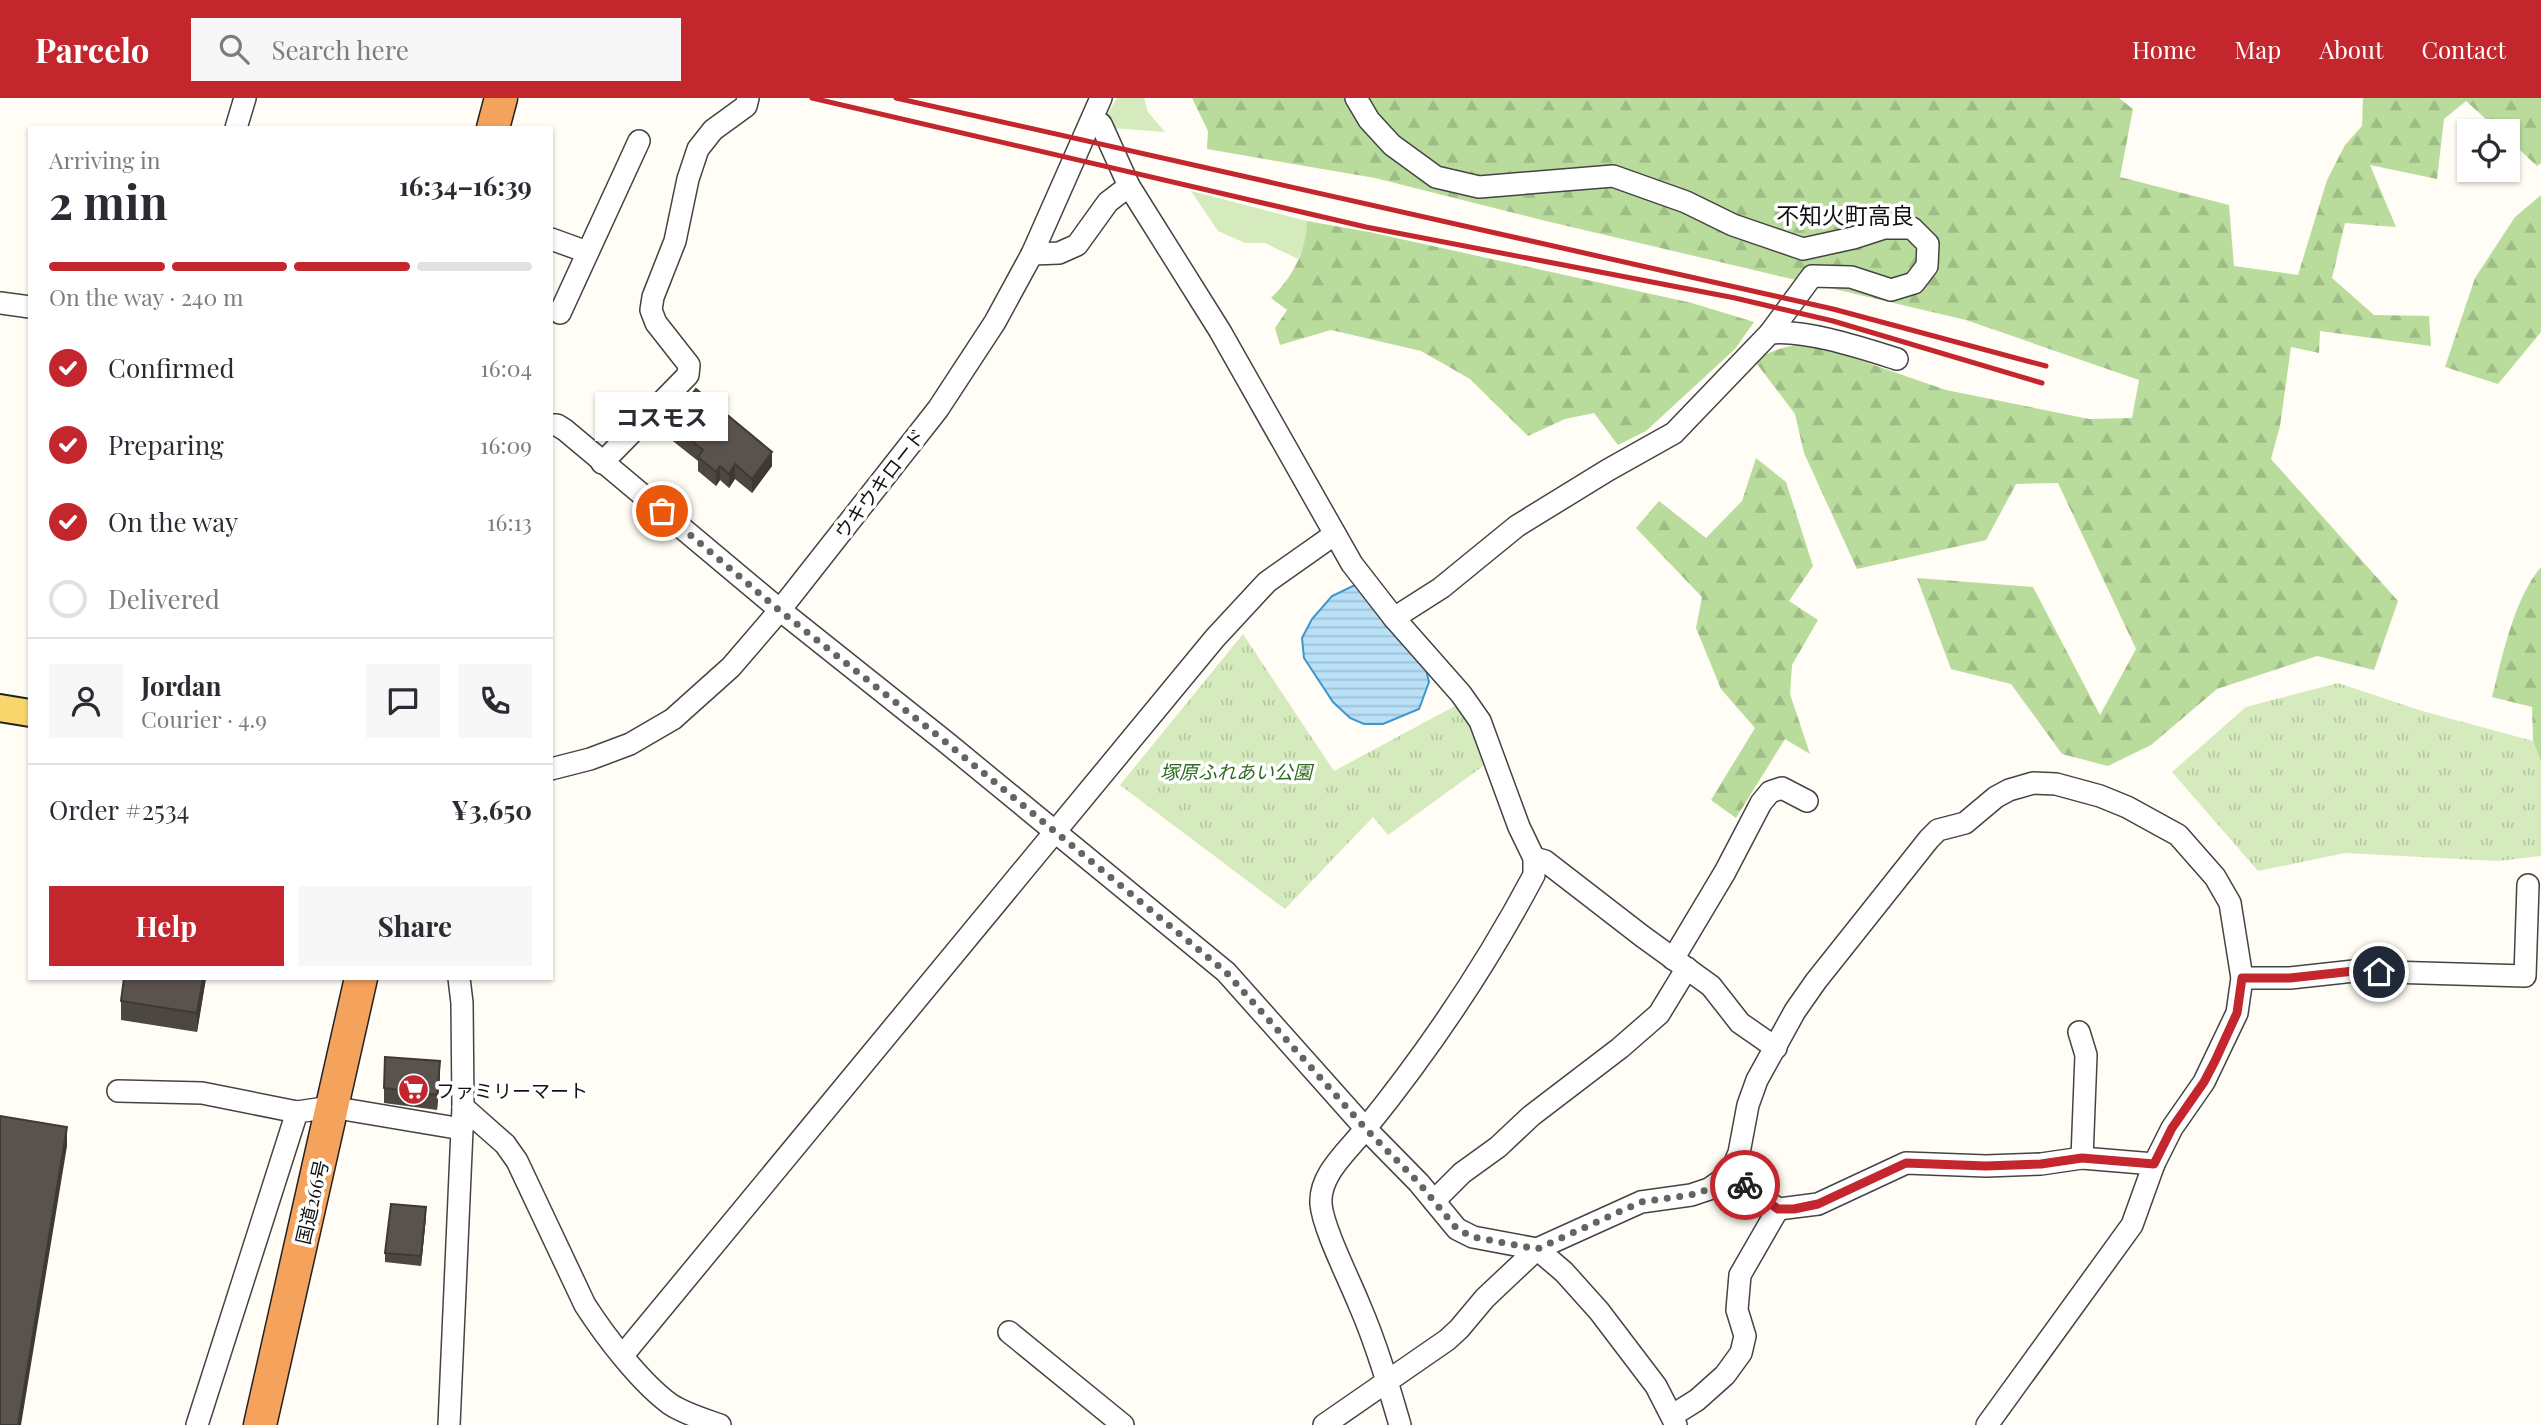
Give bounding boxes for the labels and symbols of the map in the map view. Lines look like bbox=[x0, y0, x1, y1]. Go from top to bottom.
district label: 不知火町高良 bbox=[1776, 199, 1914, 230]
callout: コスモス bbox=[596, 392, 728, 441]
street label: ウキウキロード bbox=[828, 423, 930, 543]
pin bbox=[632, 481, 692, 541]
park label: 塚原ふれあい公園 bbox=[1160, 758, 1315, 784]
pin bbox=[2349, 942, 2409, 1002]
supermarket icon: ファミリーマート bbox=[396, 1073, 430, 1107]
place label: ファミリーマート bbox=[436, 1077, 588, 1103]
courier bbox=[1710, 1150, 1780, 1220]
street label: 国道266号 bbox=[289, 1157, 333, 1247]

